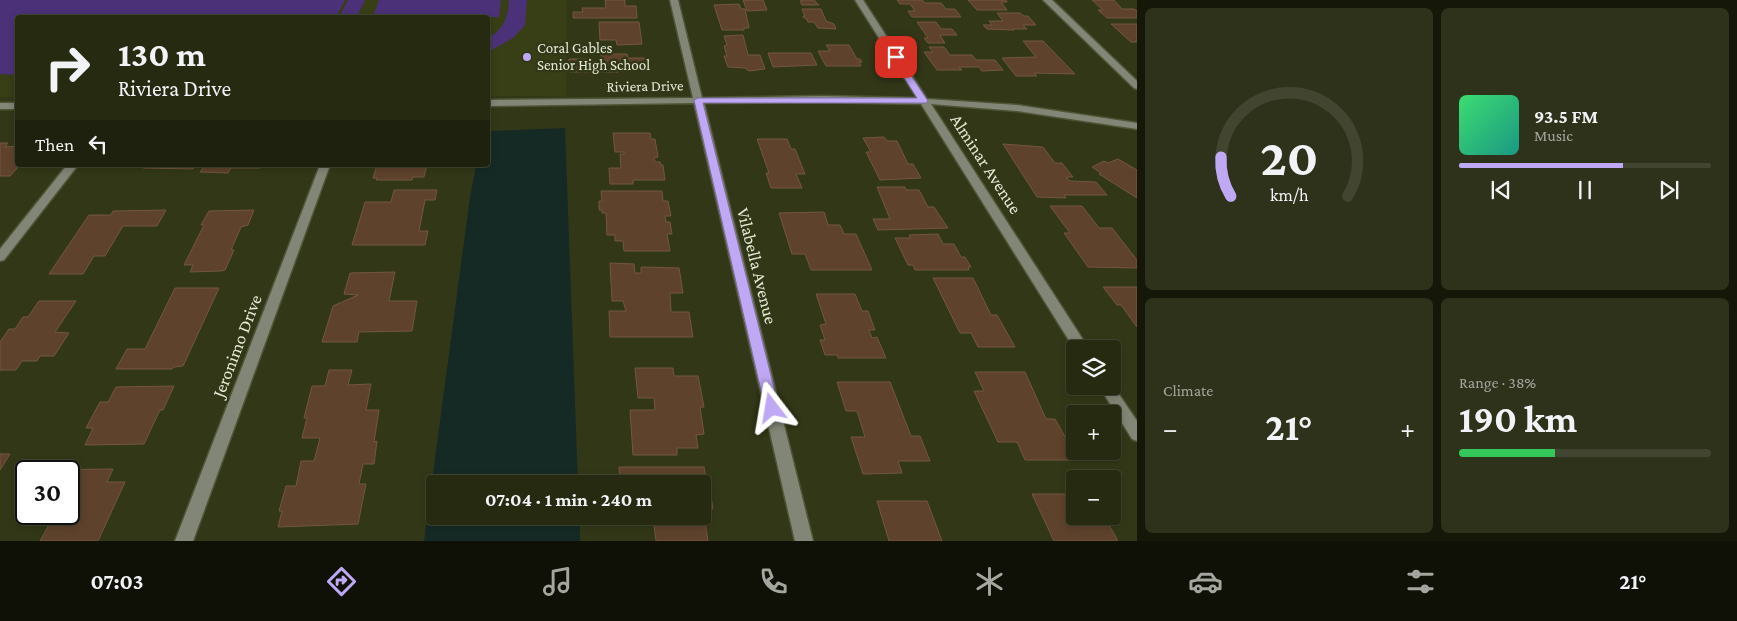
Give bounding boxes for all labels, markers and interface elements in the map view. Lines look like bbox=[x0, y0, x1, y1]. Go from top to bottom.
icon: right bbox=[35, 35, 100, 100]
text: 130 m bbox=[118, 35, 206, 74]
pin bbox=[875, 36, 917, 78]
place label: Coral Gables Senior High School bbox=[537, 40, 650, 74]
icon: arrive bbox=[882, 43, 910, 71]
marker: Coral Gables Senior High School bbox=[521, 51, 533, 63]
text: Riviera Drive bbox=[118, 76, 231, 101]
street label: Riviera Drive bbox=[606, 77, 684, 95]
text: 93.5 FM bbox=[1534, 106, 1598, 127]
street label: Alminar Avenue bbox=[946, 110, 1026, 218]
text: Music bbox=[1534, 127, 1573, 144]
text: 20 bbox=[1260, 128, 1318, 186]
icon: left bbox=[84, 130, 112, 158]
text: Then bbox=[35, 134, 74, 155]
icon: previous bbox=[1487, 176, 1515, 204]
icon: pause bbox=[1571, 176, 1599, 204]
icon: next bbox=[1655, 176, 1683, 204]
text: km/h bbox=[1270, 185, 1309, 205]
street label: Vilabella Avenue bbox=[733, 206, 781, 326]
street label: Jeronimo Drive bbox=[208, 292, 266, 402]
map controls bbox=[1066, 340, 1121, 525]
button: layers bbox=[1066, 340, 1121, 395]
text: Range · 38% bbox=[1459, 374, 1536, 391]
position arrow bbox=[745, 381, 797, 433]
text: Climate bbox=[1163, 382, 1213, 399]
text: 190 km bbox=[1459, 398, 1577, 440]
button: + bbox=[1066, 405, 1121, 460]
text: 21° bbox=[1265, 406, 1313, 448]
text: − bbox=[1163, 413, 1178, 444]
text: + bbox=[1400, 413, 1415, 444]
speed limit sign: 30 bbox=[15, 460, 80, 525]
button: − bbox=[1066, 470, 1121, 525]
text: 07:04 · 1 min · 240 m bbox=[485, 489, 652, 510]
icon: directions bbox=[324, 564, 359, 599]
icon: music bbox=[540, 564, 575, 599]
icon: phone bbox=[756, 564, 791, 599]
icon: climate bbox=[972, 564, 1007, 599]
icon: car bbox=[1188, 564, 1223, 599]
icon: filters bbox=[1403, 564, 1438, 599]
text: 07:03 bbox=[90, 569, 143, 594]
text: 21° bbox=[1619, 569, 1647, 594]

